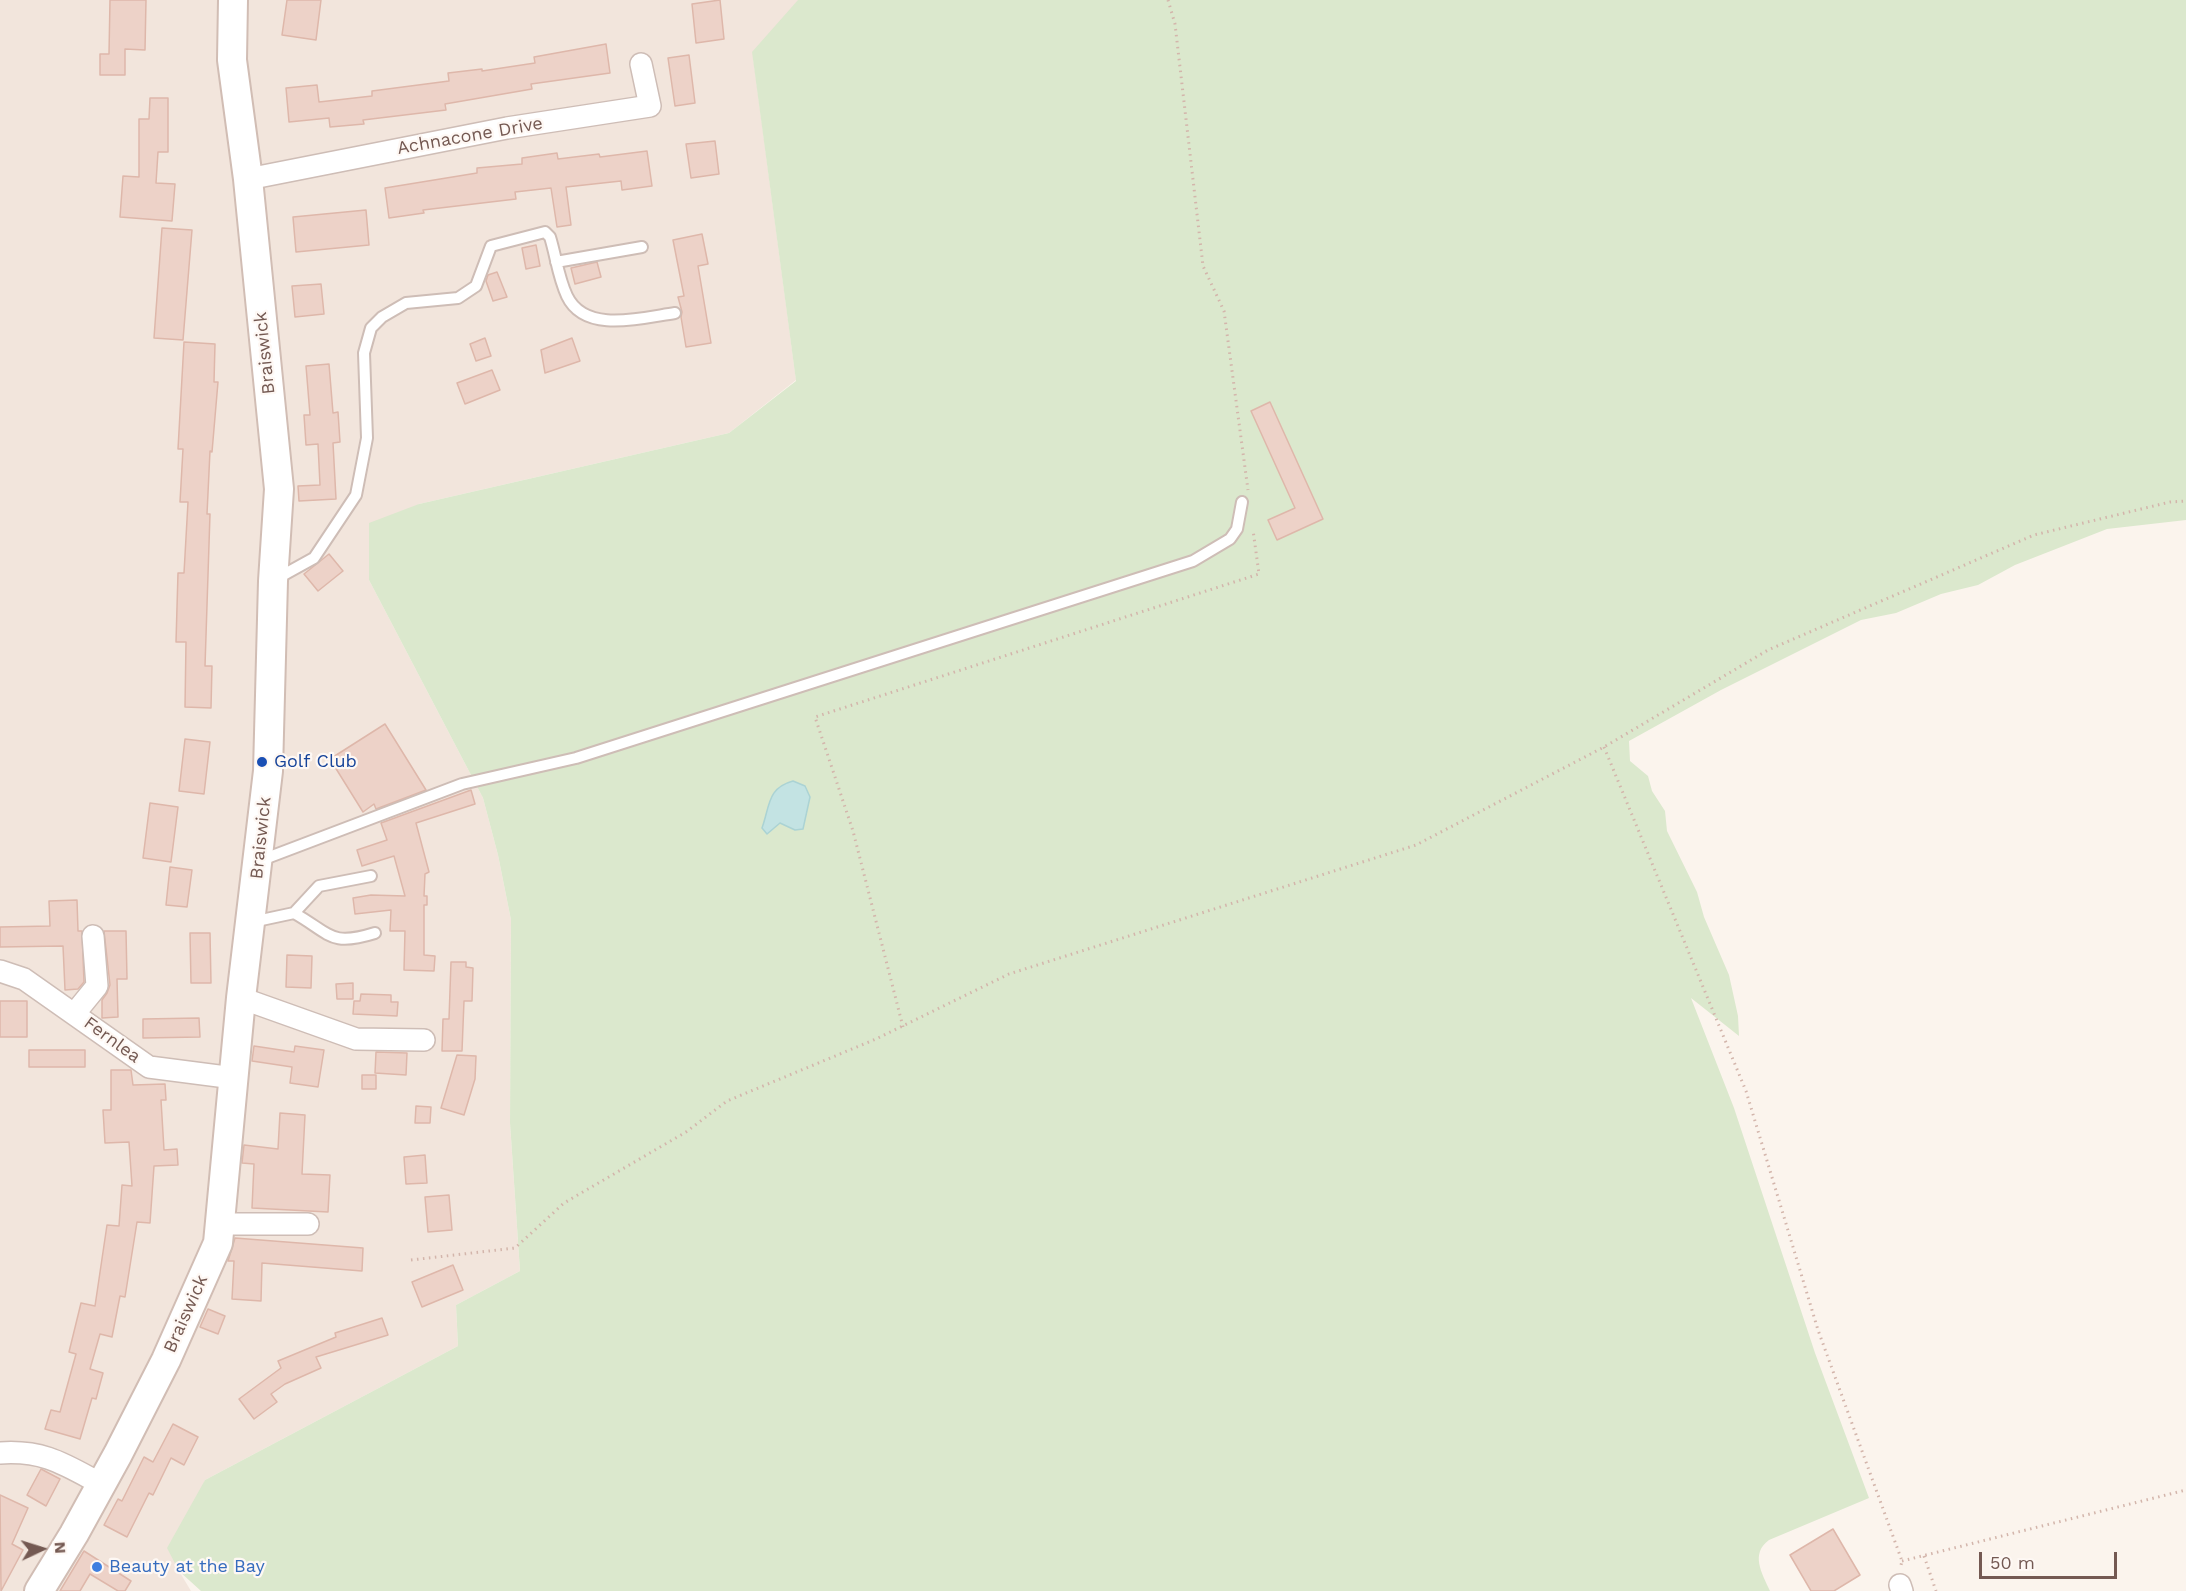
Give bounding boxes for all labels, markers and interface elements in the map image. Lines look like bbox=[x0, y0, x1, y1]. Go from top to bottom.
street label: Achnacone Drive bbox=[395, 113, 545, 159]
street label: Braiswick bbox=[250, 311, 280, 395]
place label: Golf Club bbox=[274, 751, 357, 773]
marker: Golf Club bbox=[255, 755, 269, 769]
street label: Braiswick bbox=[246, 796, 276, 880]
street label: Fernlea bbox=[79, 1012, 145, 1068]
street label: Braiswick bbox=[159, 1272, 213, 1356]
north arrow bbox=[12, 1519, 72, 1579]
scale bar bbox=[1982, 1540, 2120, 1578]
text: N bbox=[51, 1541, 70, 1554]
text: 50 m bbox=[1990, 1552, 2035, 1573]
place label: Beauty at the Bay bbox=[109, 1556, 265, 1578]
marker: Beauty at the Bay bbox=[90, 1560, 104, 1574]

